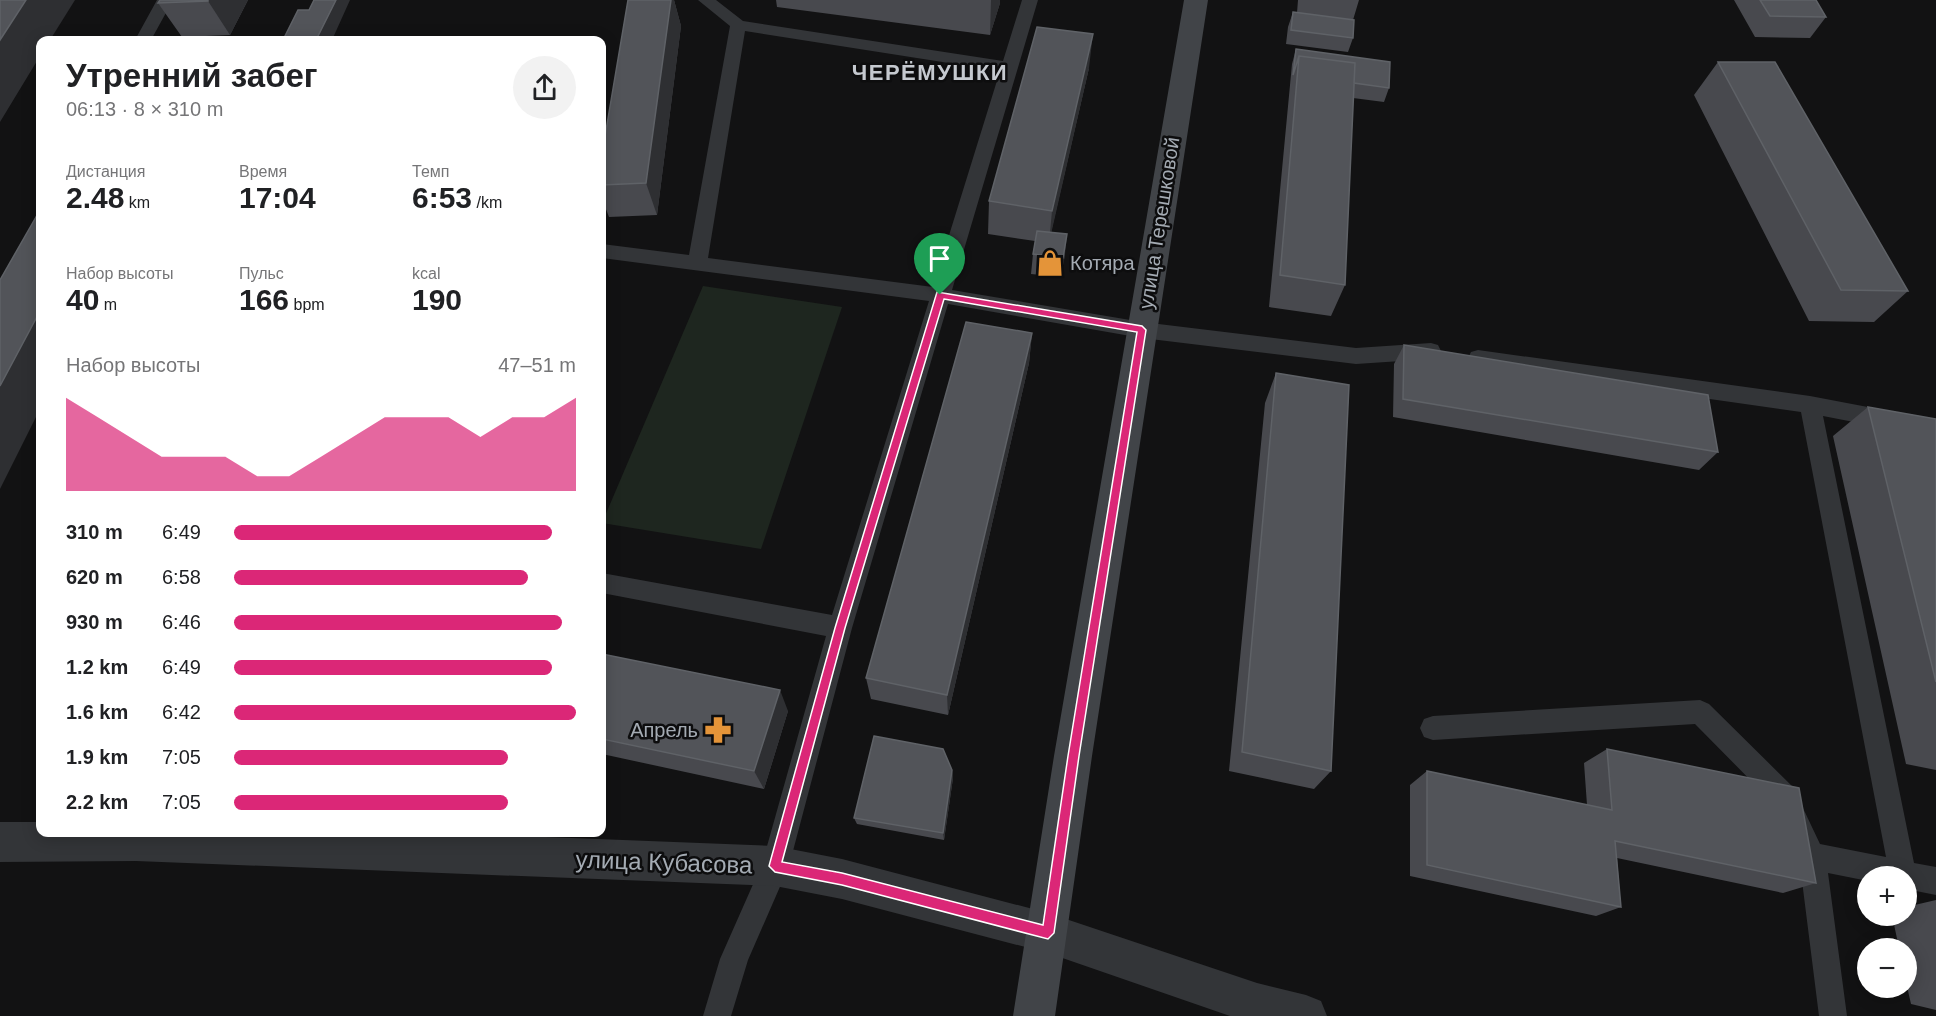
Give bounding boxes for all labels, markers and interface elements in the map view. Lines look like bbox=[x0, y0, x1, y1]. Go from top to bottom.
button: share bbox=[513, 56, 576, 119]
text: Утренний забег bbox=[66, 57, 318, 94]
district label: ЧЕРЁМУШКИ bbox=[852, 60, 1008, 85]
text: 06:13 · 8 × 310 m bbox=[66, 98, 223, 120]
street label: улица Терешковой bbox=[1135, 135, 1183, 311]
text: Дистанция bbox=[66, 163, 145, 180]
text: Время bbox=[239, 163, 287, 180]
text: Темп bbox=[412, 163, 449, 180]
text: 2.48 bbox=[66, 181, 124, 214]
text: 17:04 bbox=[239, 181, 316, 214]
text: 6:53 bbox=[412, 181, 472, 214]
text: km bbox=[124, 194, 150, 211]
text: /km bbox=[472, 194, 502, 211]
pin bbox=[914, 233, 965, 295]
icon: arrive bbox=[923, 242, 956, 275]
shop icon: Котяра bbox=[1035, 248, 1065, 278]
place label: Котяра bbox=[1070, 252, 1135, 274]
text: Набор высоты bbox=[66, 265, 173, 282]
text: Пульс bbox=[239, 265, 284, 282]
text: kcal bbox=[412, 265, 440, 282]
text: 40 bbox=[66, 283, 99, 316]
text: 166 bbox=[239, 283, 289, 316]
text: 190 bbox=[412, 283, 462, 316]
text: m bbox=[99, 296, 117, 313]
text: bpm bbox=[289, 296, 325, 313]
text: Набор высоты bbox=[66, 354, 200, 376]
text: 47–51 m bbox=[498, 354, 576, 376]
text: 310 m bbox=[66, 521, 123, 543]
text: 6:49 bbox=[162, 521, 201, 543]
text: 620 m bbox=[66, 566, 123, 588]
text: 6:58 bbox=[162, 566, 201, 588]
text: 930 m bbox=[66, 611, 123, 633]
text: 6:46 bbox=[162, 611, 201, 633]
text: 1.2 km bbox=[66, 656, 128, 678]
text: 6:49 bbox=[162, 656, 201, 678]
text: 1.6 km bbox=[66, 701, 128, 723]
text: 6:42 bbox=[162, 701, 201, 723]
pharmacy icon: Апрель bbox=[703, 715, 733, 745]
place label: Апрель bbox=[630, 719, 698, 741]
text: 1.9 km bbox=[66, 746, 128, 768]
text: 7:05 bbox=[162, 746, 201, 768]
text: 2.2 km bbox=[66, 791, 128, 813]
text: 7:05 bbox=[162, 791, 201, 813]
street label: улица Кубасова bbox=[575, 845, 754, 879]
map controls bbox=[1857, 866, 1917, 998]
button: + bbox=[1857, 866, 1917, 926]
button: − bbox=[1857, 938, 1917, 998]

